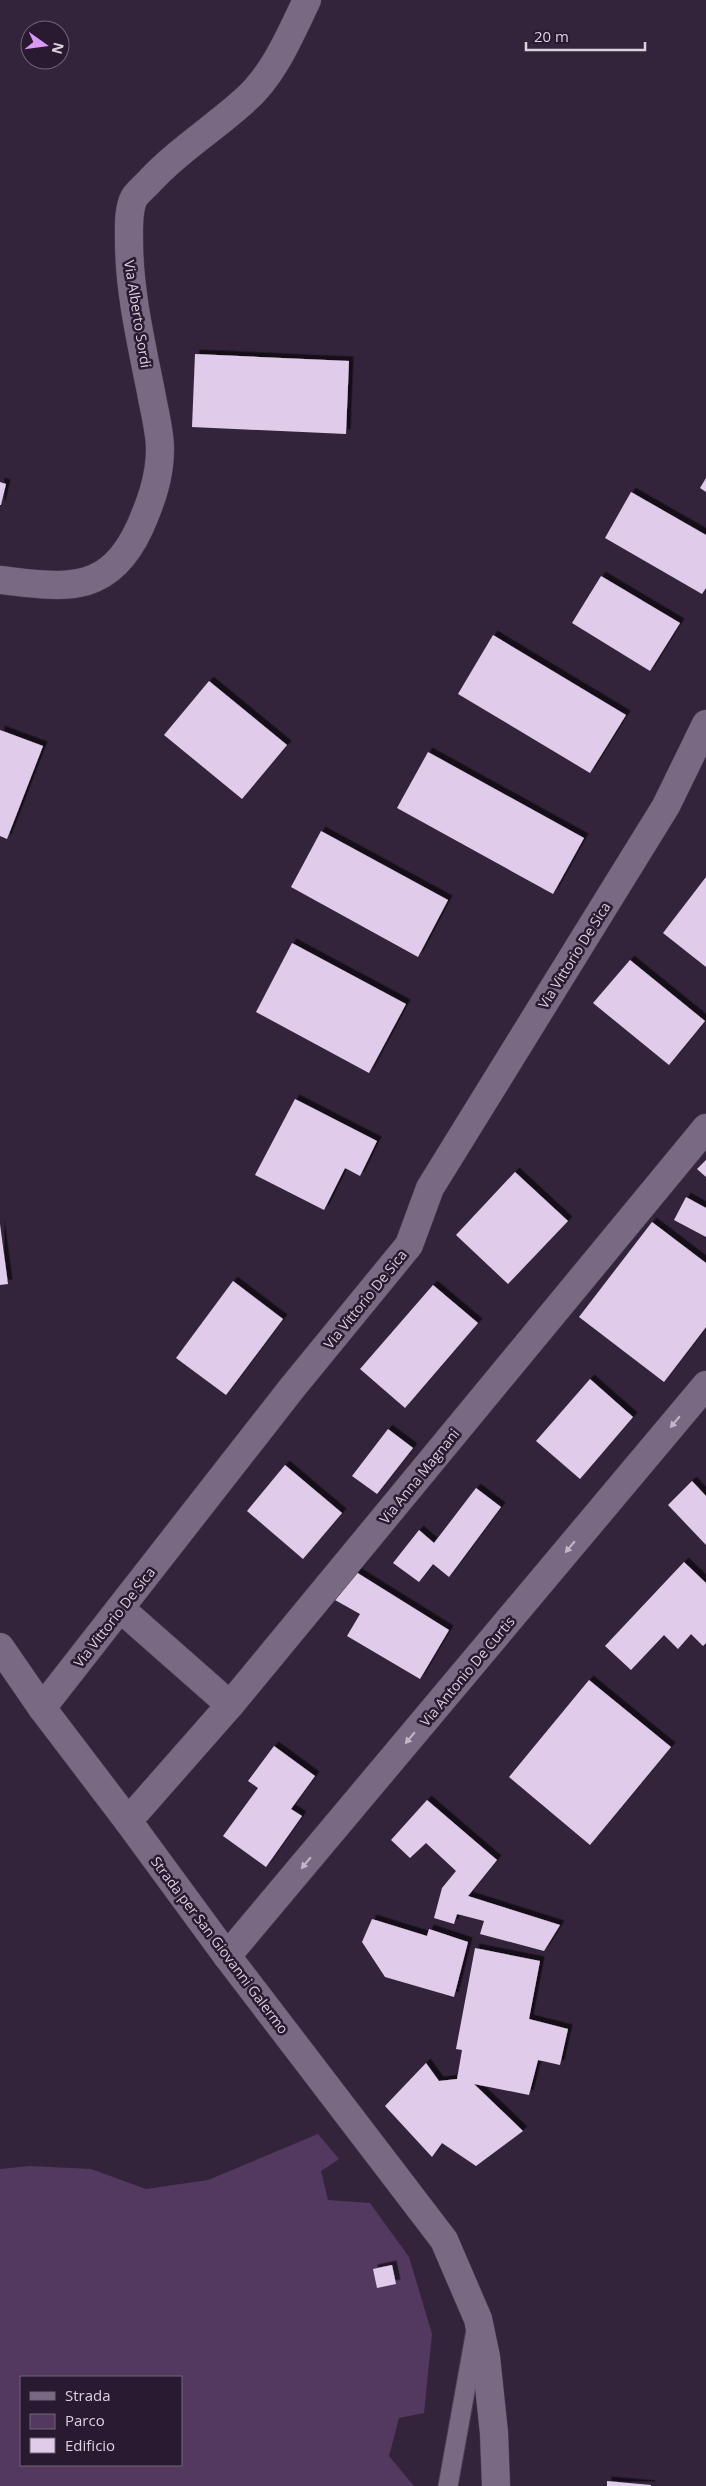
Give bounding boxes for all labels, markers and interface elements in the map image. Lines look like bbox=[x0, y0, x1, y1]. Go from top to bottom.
north arrow bbox=[20, 20, 70, 70]
scale bar bbox=[526, 20, 645, 52]
text: 20 m bbox=[534, 26, 569, 46]
text: N bbox=[48, 40, 69, 56]
street label: Via Alberto Sordi bbox=[120, 259, 156, 369]
street label: Via Vittorio De Sica bbox=[534, 898, 614, 1012]
street label: Via Vittorio De Sica bbox=[319, 1246, 411, 1352]
one-way arrow bbox=[669, 1415, 680, 1428]
street label: Via Anna Magnani bbox=[375, 1424, 463, 1528]
one-way arrow bbox=[565, 1540, 576, 1553]
street label: Via Vittorio De Sica bbox=[69, 1563, 159, 1671]
street label: Via Antonio De Curtis bbox=[415, 1612, 519, 1730]
one-way arrow bbox=[404, 1732, 415, 1745]
street label: Strada per San Giovanni Galermo bbox=[147, 1852, 293, 2038]
one-way arrow bbox=[300, 1856, 311, 1869]
legend bbox=[20, 2376, 182, 2466]
text: Strada bbox=[65, 2385, 111, 2405]
text: Parco bbox=[65, 2410, 105, 2430]
text: Edificio bbox=[65, 2435, 115, 2455]

